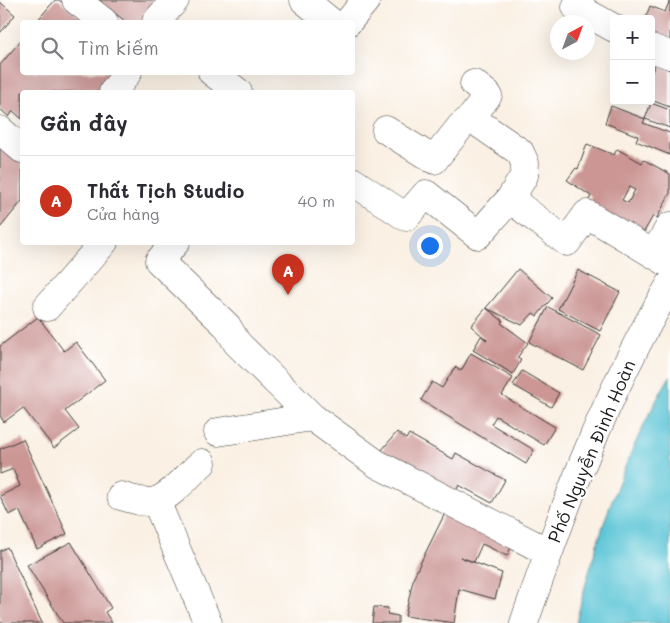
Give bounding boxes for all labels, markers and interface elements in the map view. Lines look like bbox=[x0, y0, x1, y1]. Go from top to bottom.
north arrow bbox=[550, 15, 595, 60]
map controls bbox=[610, 15, 655, 105]
button: + bbox=[610, 15, 655, 60]
search box bbox=[20, 20, 355, 75]
icon: search bbox=[38, 34, 66, 62]
text: Tìm kiếm bbox=[78, 35, 159, 60]
button: − bbox=[610, 60, 655, 105]
text: Gần đây bbox=[40, 109, 128, 136]
text: Thất Tịch Studio bbox=[87, 178, 244, 203]
text: A bbox=[50, 190, 62, 211]
text: 40 m bbox=[298, 190, 335, 211]
text: Cửa hàng bbox=[87, 203, 159, 224]
your location bbox=[417, 233, 443, 259]
pin: A bbox=[272, 254, 304, 295]
street label: Phố Nguyễn Đình Hoàn bbox=[542, 356, 640, 546]

